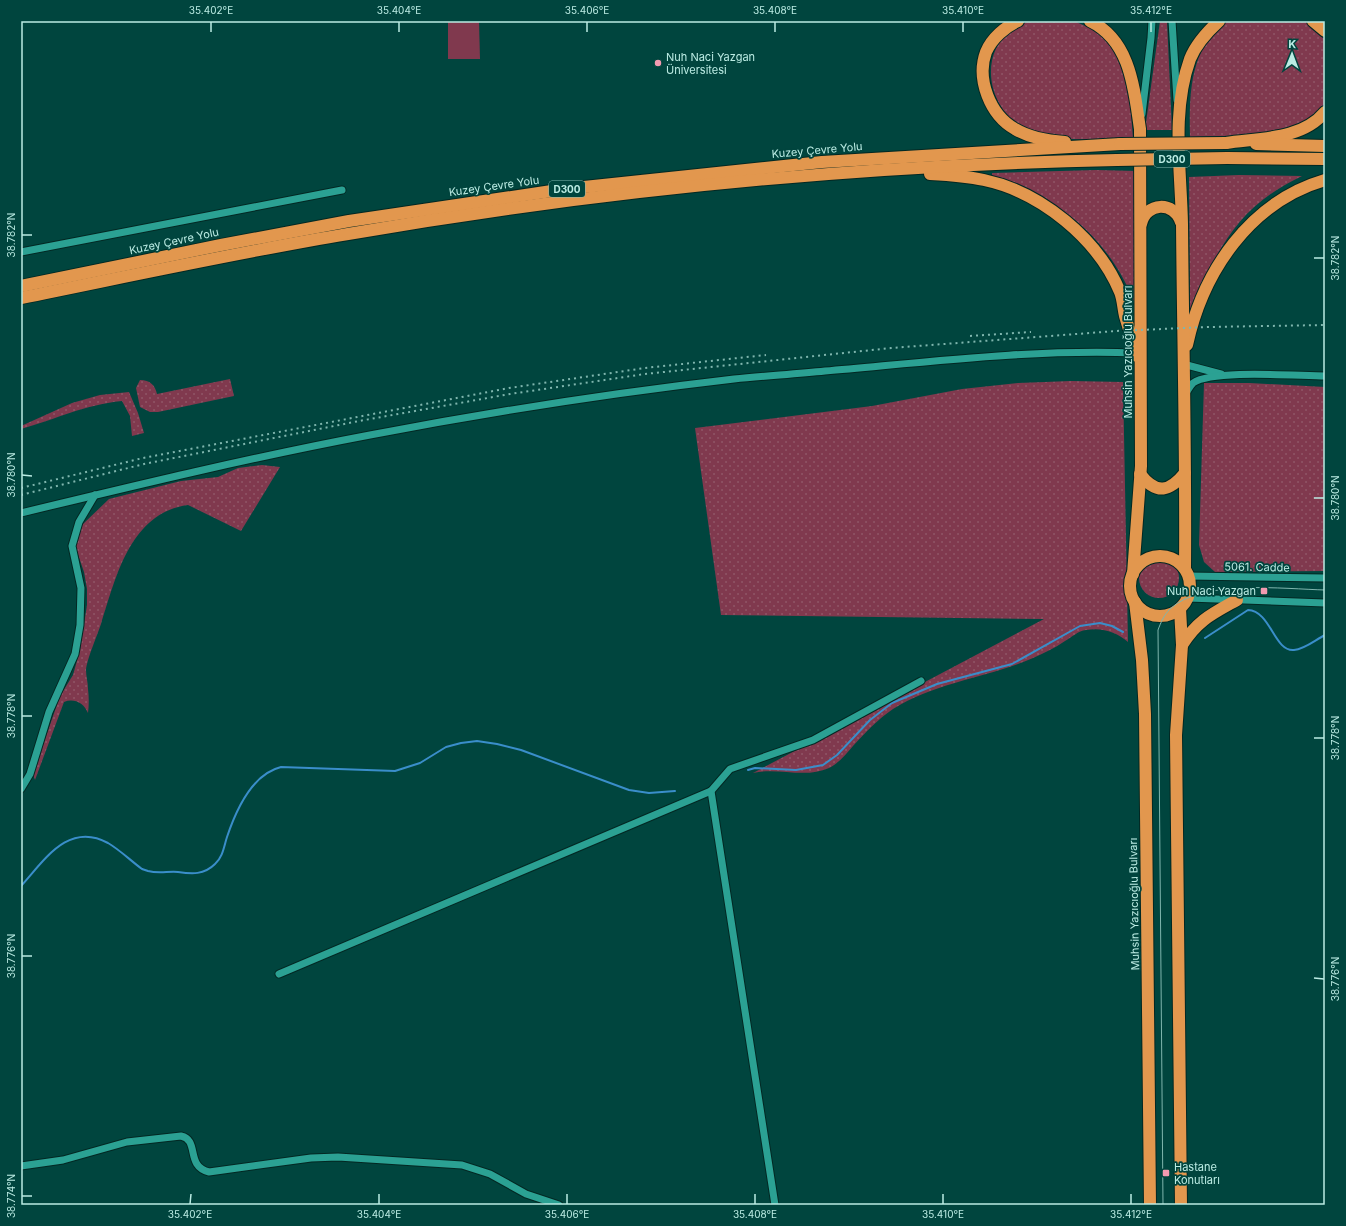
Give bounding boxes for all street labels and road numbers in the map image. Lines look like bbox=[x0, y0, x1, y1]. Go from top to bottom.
street label: Kuzey Çevre Yolu bbox=[771, 139, 863, 161]
road number: D300 bbox=[1154, 151, 1190, 167]
street label: Kuzey Çevre Yolu bbox=[448, 173, 540, 199]
road number: D300 bbox=[549, 181, 585, 197]
street label: Kuzey Çevre Yolu bbox=[128, 225, 220, 257]
street label: Muhsin Yazıcıoğlu Bulvarı bbox=[1121, 286, 1135, 418]
street label: 5061. Cadde bbox=[1224, 559, 1290, 575]
street label: Muhsin Yazıcıoğlu Bulvarı bbox=[1126, 837, 1142, 971]

